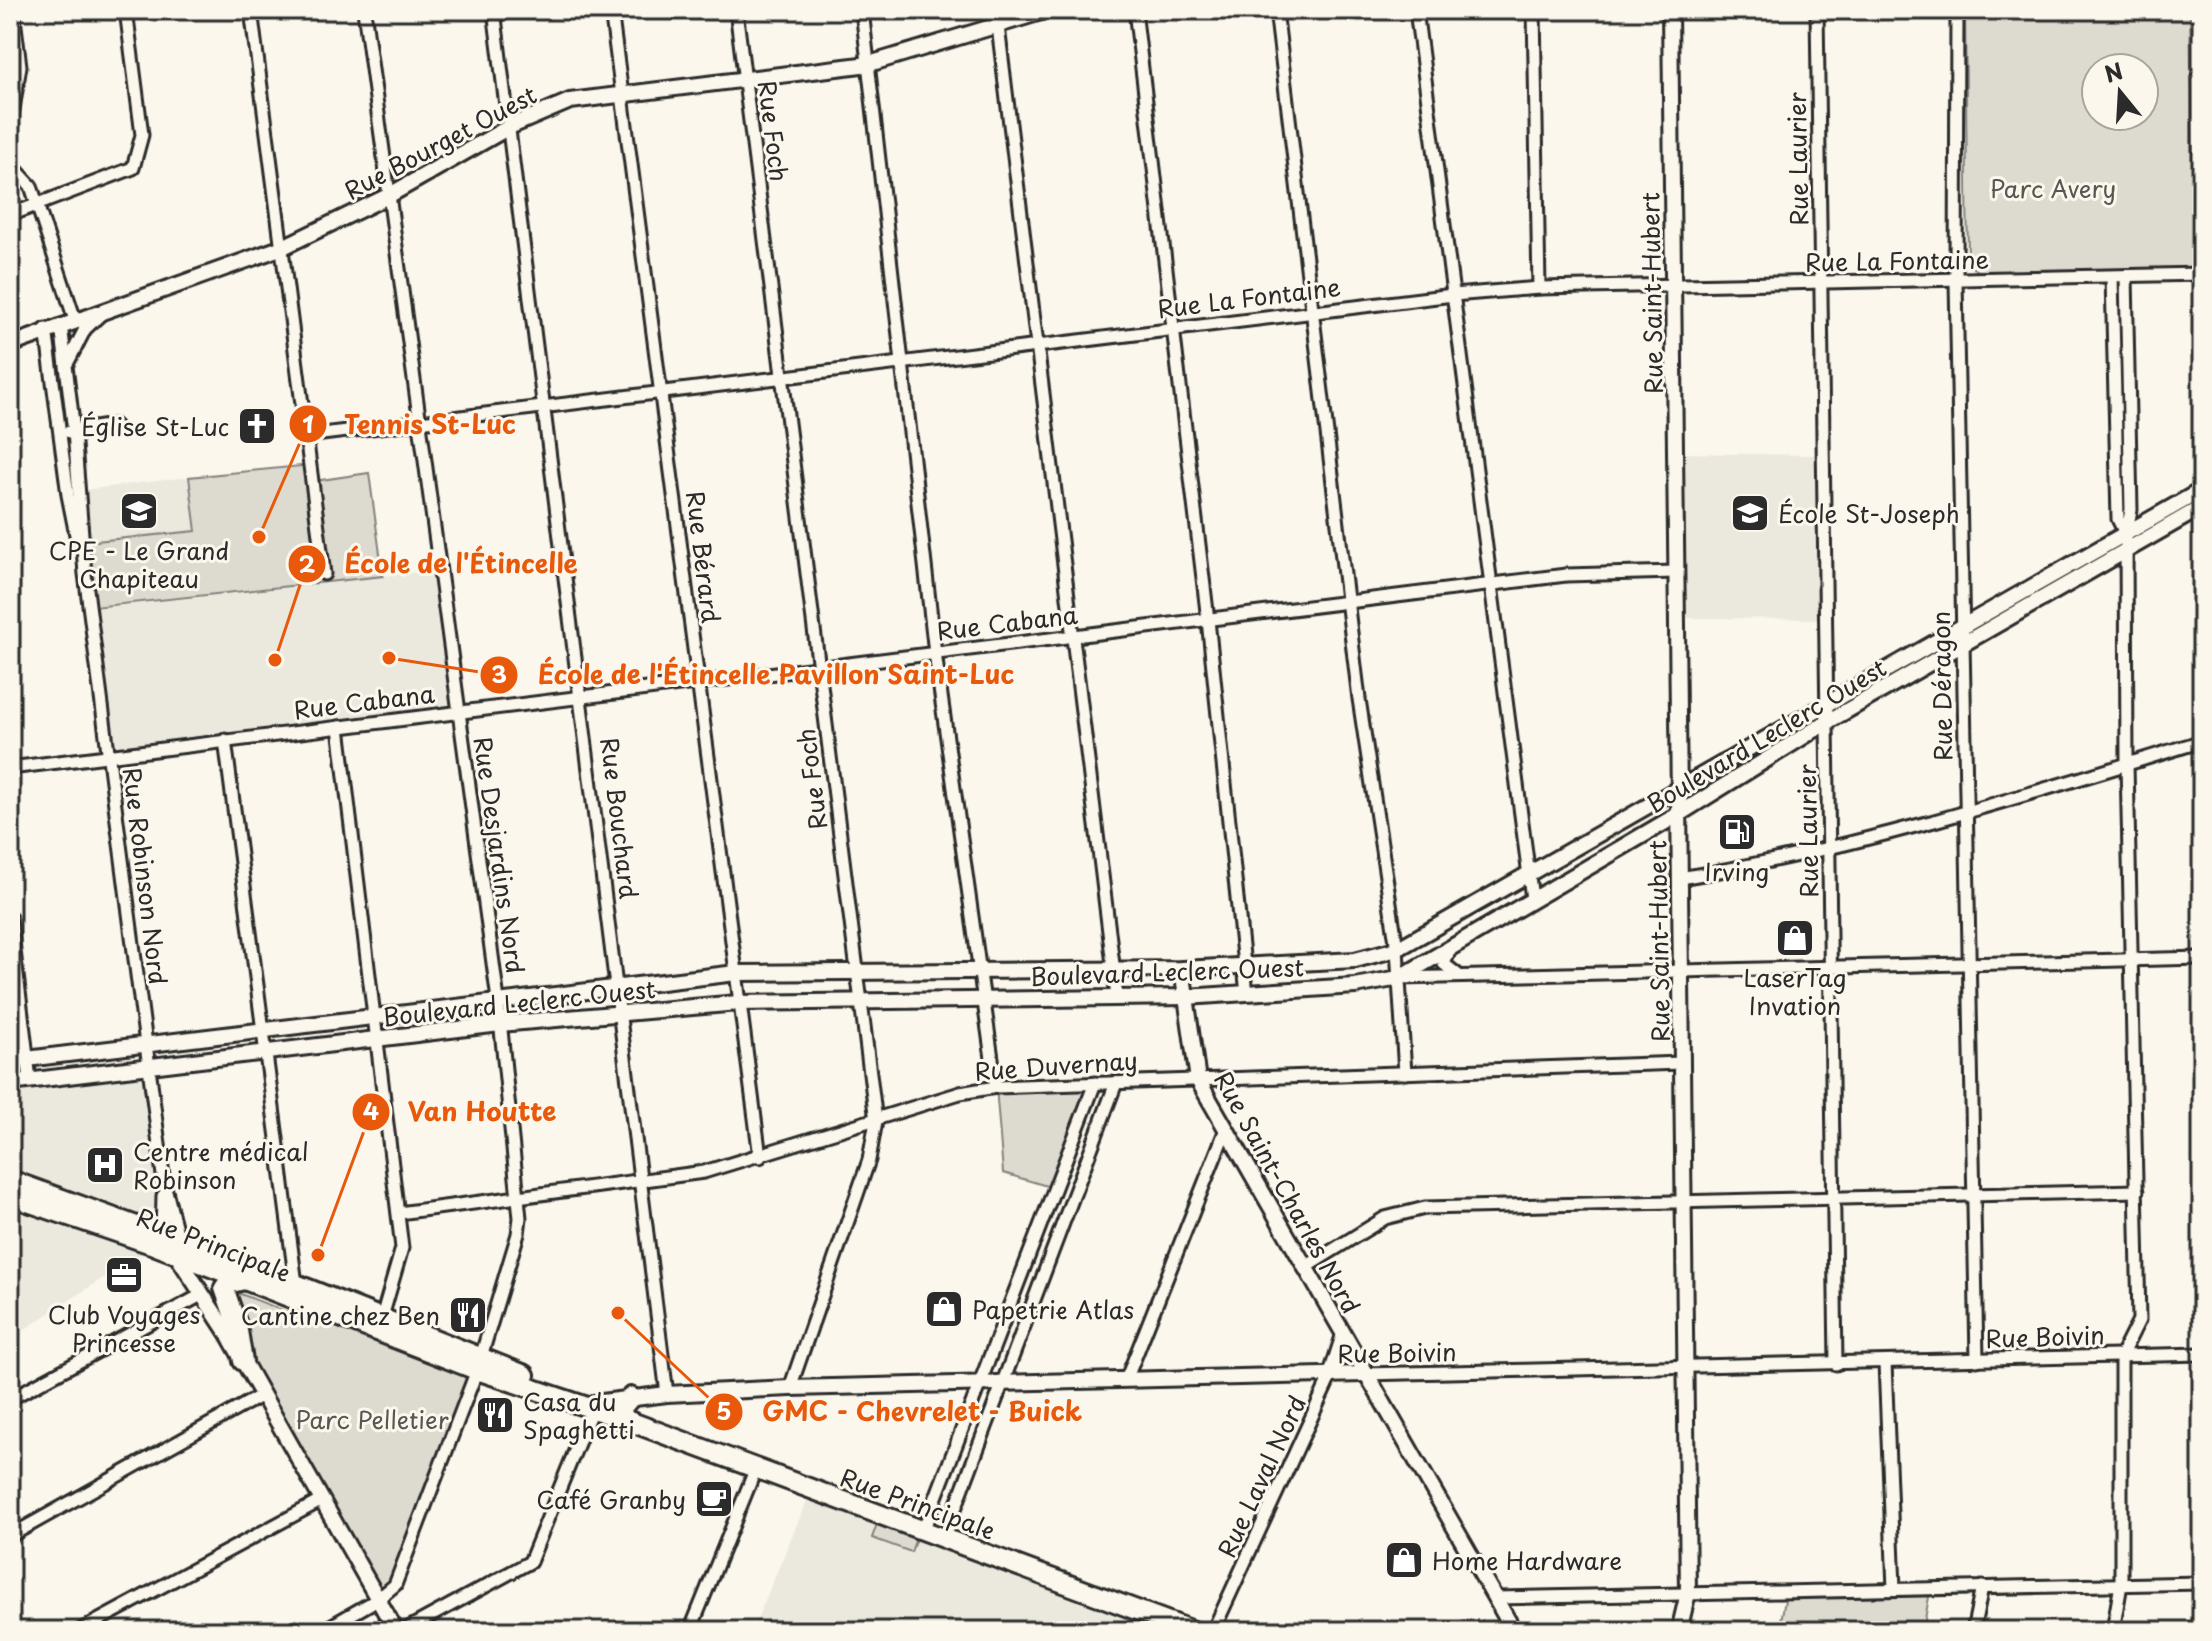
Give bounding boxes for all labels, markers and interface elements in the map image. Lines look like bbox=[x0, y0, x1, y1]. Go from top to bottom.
north arrow bbox=[2080, 52, 2160, 132]
text: N bbox=[2100, 53, 2127, 90]
street label: Rue Bourget Ouest bbox=[338, 76, 542, 208]
street label: Rue Foch bbox=[750, 78, 798, 184]
street label: Rue Laurier bbox=[1778, 92, 1816, 226]
park label: Parc Avery bbox=[1990, 170, 2116, 206]
street label: Rue Saint-Hubert bbox=[1631, 192, 1671, 394]
street label: Rue La Fontaine bbox=[1805, 240, 1989, 280]
street label: Rue La Fontaine bbox=[1155, 268, 1343, 326]
callout: Tennis St-Luc bbox=[288, 399, 532, 449]
text: Tennis St-Luc bbox=[344, 404, 516, 443]
church icon: Église St-Luc bbox=[236, 405, 278, 447]
text: 1 bbox=[302, 405, 314, 441]
place label: Église St-Luc bbox=[81, 408, 229, 444]
street label: Rue Bérard bbox=[678, 489, 730, 625]
school or university icon: CPE - Le Grand Chapiteau bbox=[118, 490, 160, 532]
school or university icon: École St-Joseph bbox=[1729, 492, 1771, 534]
place label: École St-Joseph bbox=[1778, 495, 1960, 531]
place label: CPE - Le Grand Chapiteau bbox=[49, 532, 229, 596]
callout: École de l'Étincelle bbox=[287, 539, 596, 589]
text: École de l'Étincelle bbox=[344, 543, 578, 582]
text: 2 bbox=[299, 545, 316, 581]
street label: Rue Cabana bbox=[935, 596, 1079, 648]
street label: Rue Déragon bbox=[1922, 611, 1960, 761]
street label: Boulevard Leclerc Ouest bbox=[1639, 649, 1893, 821]
callout: École de l'Étincelle Pavillon Saint-Luc bbox=[479, 650, 1033, 700]
text: École de l'Étincelle Pavillon Saint-Luc bbox=[538, 654, 1014, 693]
text: 3 bbox=[491, 655, 507, 691]
street label: Rue Cabana bbox=[292, 675, 436, 727]
street label: Rue Foch bbox=[787, 726, 835, 832]
street label: Rue Desjardins Nord bbox=[466, 734, 534, 976]
street label: Rue Bouchard bbox=[592, 735, 648, 901]
street label: Rue Laurier bbox=[1788, 764, 1826, 898]
street label: Rue Robinson Nord bbox=[115, 765, 177, 987]
fuel station icon: Irving bbox=[1716, 811, 1758, 853]
street label: Rue Saint-Hubert bbox=[1638, 840, 1678, 1042]
place label: Irving bbox=[1705, 853, 1769, 889]
shop icon: LaserTag Invation bbox=[1774, 917, 1816, 959]
street label: Boulevard Leclerc Ouest bbox=[1030, 948, 1304, 994]
place label: LaserTag Invation bbox=[1743, 959, 1847, 1023]
street label: Boulevard Leclerc Ouest bbox=[381, 970, 657, 1034]
street label: Rue Duvernay bbox=[973, 1041, 1139, 1089]
street label: Rue Saint-Charles Nord bbox=[1206, 1064, 1370, 1320]
callout: Van Houtte bbox=[351, 1087, 572, 1137]
text: Van Houtte bbox=[408, 1091, 556, 1130]
text: 4 bbox=[363, 1092, 379, 1128]
place label: Centre médical Robinson bbox=[133, 1133, 309, 1197]
hospital icon: Centre médical Robinson bbox=[84, 1144, 126, 1186]
street label: Rue Principale bbox=[132, 1198, 296, 1290]
office icon: Club Voyages Princesse bbox=[103, 1254, 145, 1296]
shop icon: Papetrie Atlas bbox=[923, 1288, 965, 1330]
place label: Papetrie Atlas bbox=[972, 1291, 1134, 1327]
restaurant icon: Cantine chez Ben bbox=[447, 1294, 489, 1336]
place label: Club Voyages Princesse bbox=[48, 1296, 200, 1360]
place label: Cantine chez Ben bbox=[241, 1297, 440, 1333]
street label: Rue Boivin bbox=[1985, 1316, 2105, 1356]
street label: Rue Boivin bbox=[1337, 1333, 1457, 1371]
place label: Casa du Spaghetti bbox=[523, 1383, 635, 1447]
callout: GMC - Chevrelet - Buick bbox=[704, 1387, 1099, 1437]
street label: Rue Laval Nord bbox=[1208, 1389, 1314, 1563]
text: GMC - Chevrelet - Buick bbox=[762, 1391, 1082, 1430]
text: 5 bbox=[716, 1392, 732, 1428]
restaurant icon: Casa du Spaghetti bbox=[474, 1394, 516, 1436]
park label: Parc Pelletier bbox=[295, 1401, 449, 1437]
street label: Rue Principale bbox=[836, 1458, 1000, 1548]
cafe icon: Café Granby bbox=[693, 1478, 735, 1520]
place label: Café Granby bbox=[536, 1481, 686, 1517]
shop icon: Home Hardware bbox=[1383, 1539, 1425, 1581]
place label: Home Hardware bbox=[1432, 1542, 1622, 1578]

